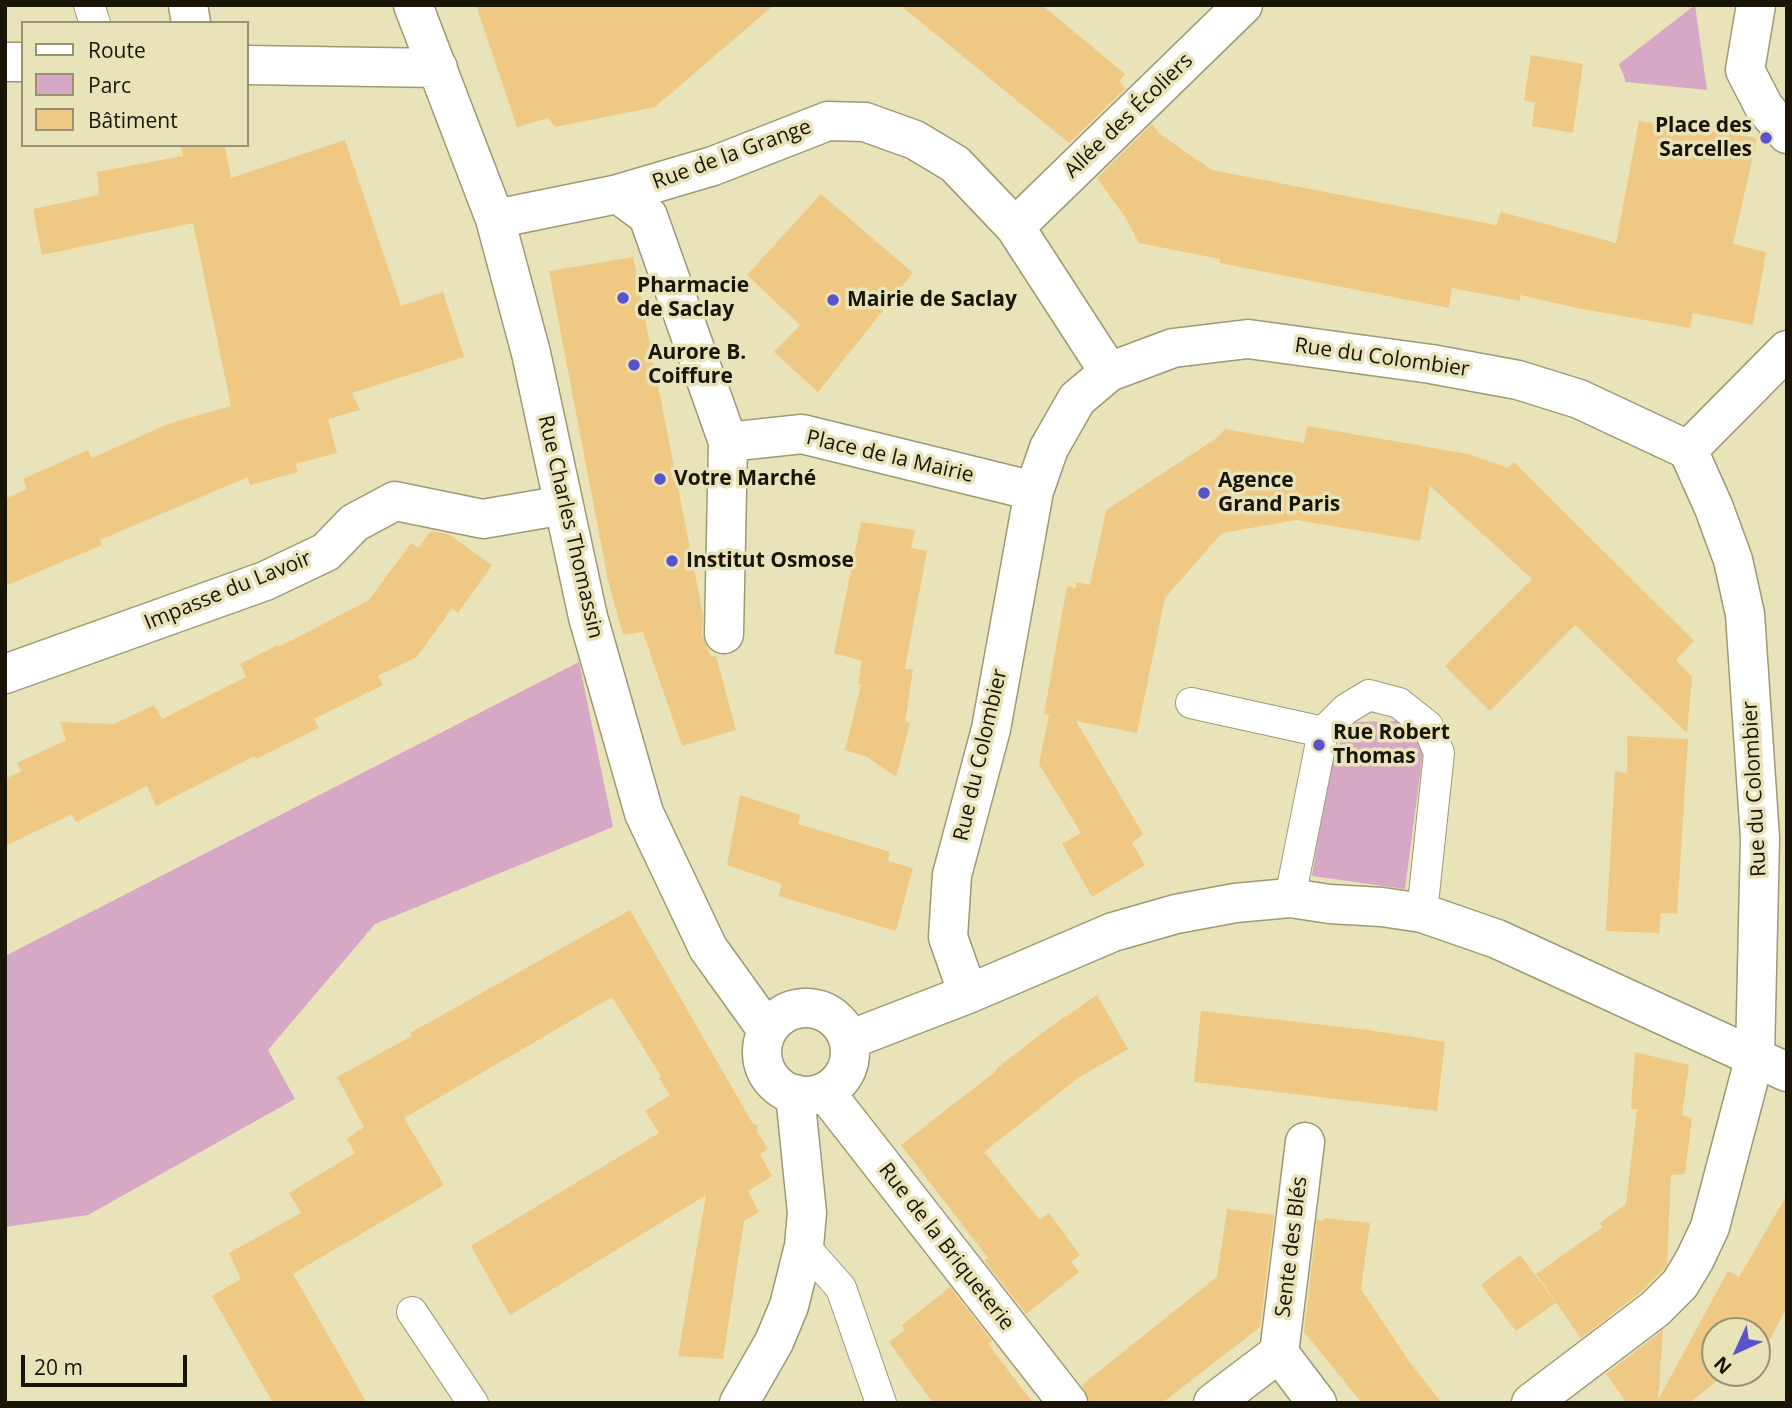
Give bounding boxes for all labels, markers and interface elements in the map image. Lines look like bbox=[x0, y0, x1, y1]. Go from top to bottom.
legend bbox=[21, 21, 248, 147]
text: Route bbox=[88, 36, 146, 64]
street label: Allée des Écoliers bbox=[1060, 48, 1198, 184]
text: Parc bbox=[88, 71, 131, 99]
text: Bâtiment bbox=[88, 106, 178, 134]
place label: Place des Sarcelles bbox=[1655, 113, 1752, 163]
street label: Rue de la Grange bbox=[649, 115, 815, 195]
marker: Place des Sarcelles bbox=[1758, 130, 1774, 146]
place label: Pharmacie de Saclay bbox=[637, 273, 749, 323]
place label: Mairie de Saclay bbox=[847, 287, 1017, 313]
marker: Pharmacie de Saclay bbox=[615, 290, 631, 306]
marker: Mairie de Saclay bbox=[825, 292, 841, 308]
street label: Rue du Colombier bbox=[1293, 333, 1471, 383]
place label: Aurore B. Coiffure bbox=[648, 340, 746, 390]
marker: Aurore B. Coiffure bbox=[626, 357, 642, 373]
street label: Rue Charles Thomassin bbox=[532, 413, 608, 641]
street label: Place de la Mairie bbox=[804, 425, 976, 489]
place label: Votre Marché bbox=[674, 466, 816, 492]
place label: Agence Grand Paris bbox=[1218, 468, 1340, 518]
marker: Votre Marché bbox=[652, 471, 668, 487]
marker: Agence Grand Paris bbox=[1196, 485, 1212, 501]
street label: Impasse du Lavoir bbox=[141, 546, 315, 636]
place label: Institut Osmose bbox=[686, 548, 854, 574]
marker: Institut Osmose bbox=[664, 553, 680, 569]
street label: Rue du Colombier bbox=[949, 666, 1013, 844]
street label: Rue du Colombier bbox=[1738, 700, 1772, 878]
place label: Rue Robert Thomas bbox=[1333, 720, 1450, 770]
marker: Rue Robert Thomas bbox=[1311, 737, 1327, 753]
street label: Rue de la Briqueterie bbox=[873, 1158, 1019, 1336]
street label: Sente des Blés bbox=[1271, 1175, 1313, 1319]
north arrow bbox=[1701, 1317, 1771, 1387]
scale bar bbox=[24, 1342, 191, 1386]
text: N bbox=[1708, 1351, 1737, 1380]
text: 20 m bbox=[34, 1353, 83, 1381]

